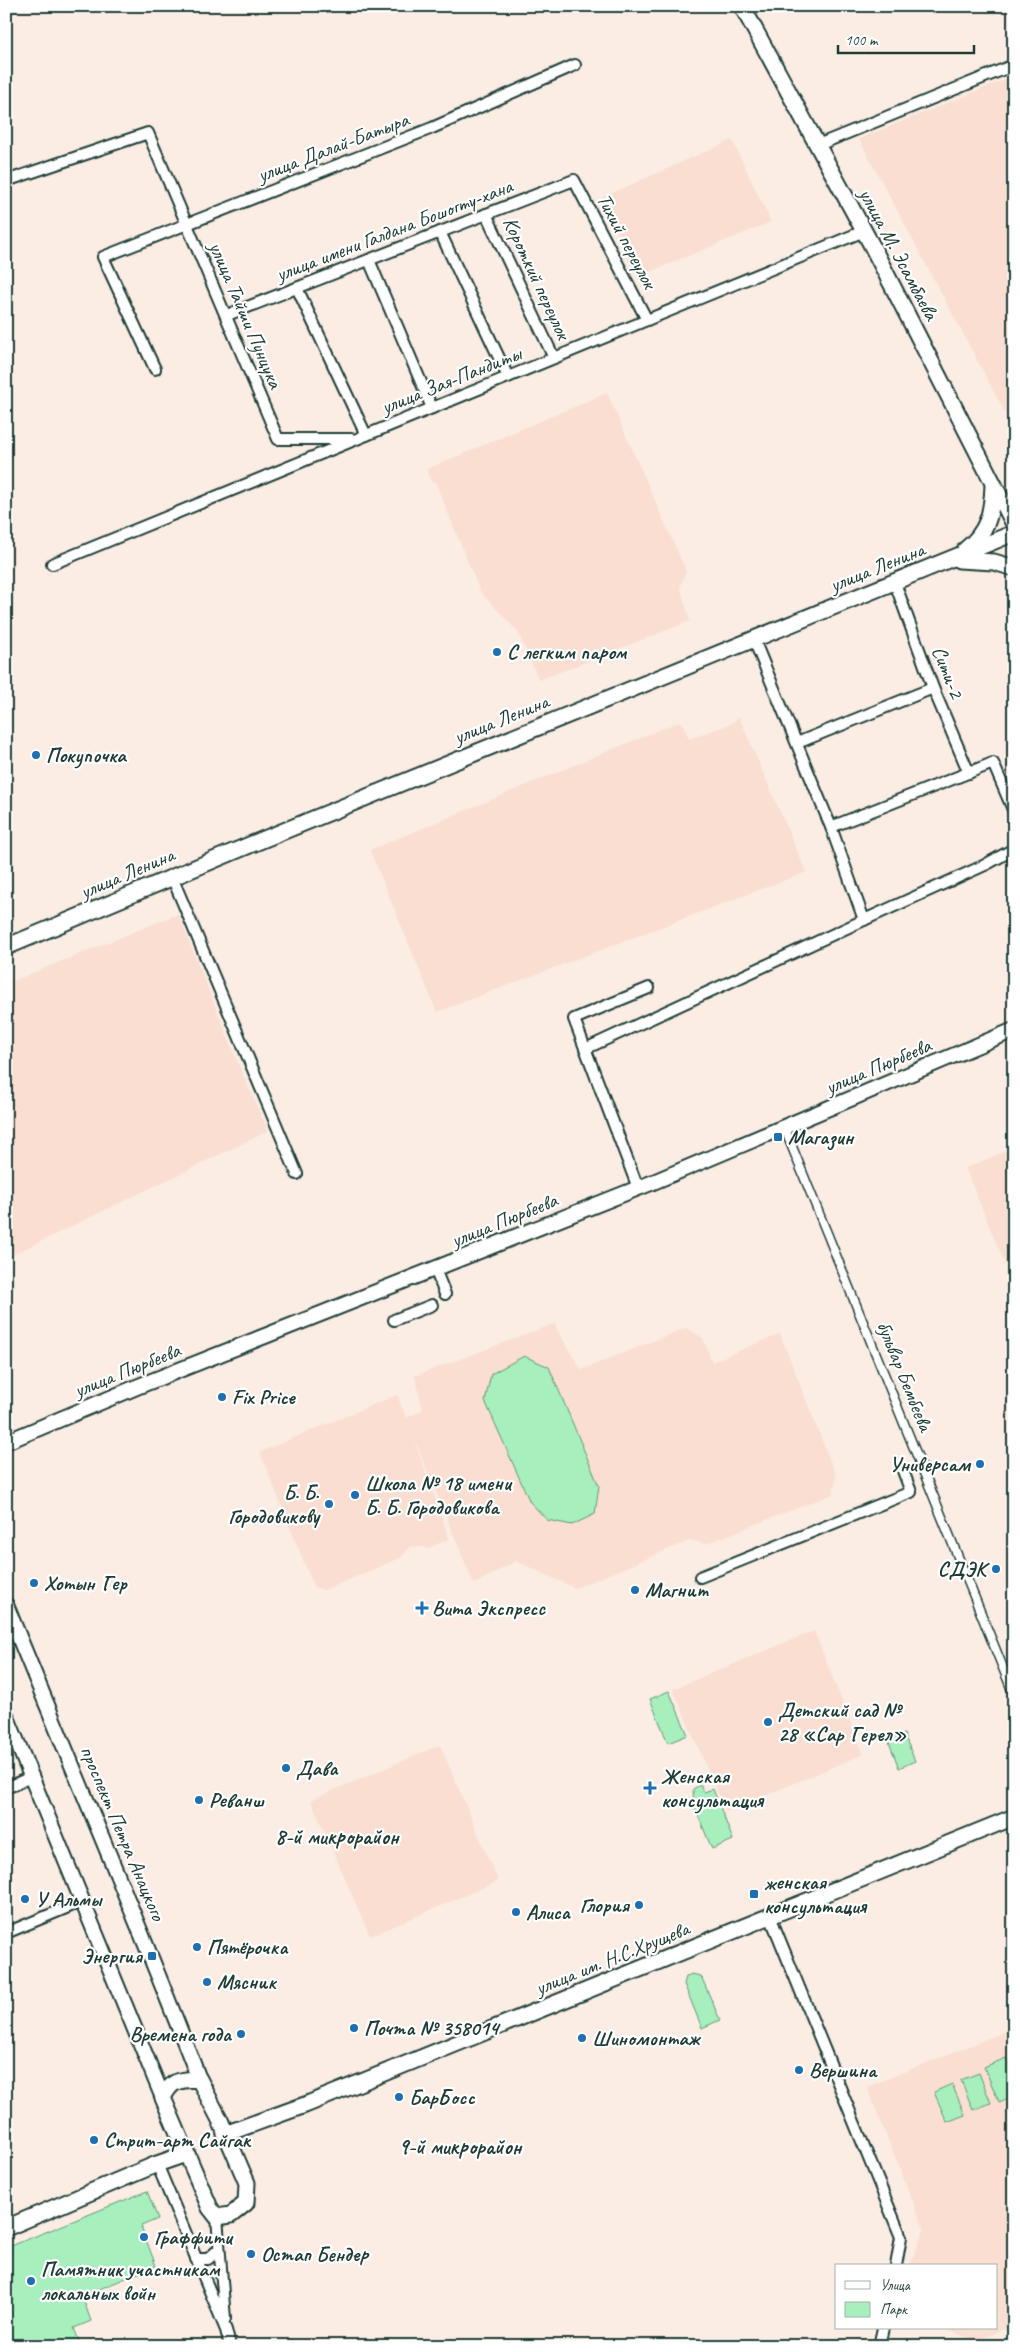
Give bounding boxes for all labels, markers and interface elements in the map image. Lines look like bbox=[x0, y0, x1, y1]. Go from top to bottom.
scale bar bbox=[838, 22, 974, 54]
text: 100 m bbox=[845, 31, 879, 50]
street label: улица Далай-Батыра bbox=[252, 106, 414, 189]
street label: улица имени Галдана Бошогту-хана bbox=[270, 172, 517, 288]
street label: улица М. Эсамбаева bbox=[852, 182, 946, 326]
street label: Тихий переулок bbox=[591, 189, 664, 295]
street label: Короткий переулок bbox=[497, 213, 578, 345]
street label: улица Тайши Пунцука bbox=[203, 236, 289, 394]
street label: улица Зая-Пандиты bbox=[375, 339, 527, 421]
street label: улица Ленина bbox=[824, 535, 930, 599]
place label: С легким паром bbox=[507, 639, 628, 665]
street label: Сити-2 bbox=[926, 642, 970, 703]
marker: С легким паром bbox=[491, 646, 503, 658]
street label: улица Ленина bbox=[448, 687, 554, 751]
place label: Покупочка bbox=[46, 742, 127, 769]
marker: Покупочка bbox=[30, 749, 42, 761]
street label: улица Ленина bbox=[74, 841, 180, 905]
street label: улица Пюрбеева bbox=[819, 1031, 937, 1101]
place label: Магазин bbox=[788, 1124, 855, 1151]
marker: Магазин bbox=[772, 1131, 784, 1143]
street label: улица Пюрбеева bbox=[445, 1186, 563, 1254]
street label: бульвар Бембеева bbox=[871, 1317, 940, 1437]
street label: улица Пюрбеева bbox=[68, 1336, 186, 1404]
place label: Fix Price bbox=[232, 1384, 297, 1410]
marker: Fix Price bbox=[216, 1391, 228, 1403]
place label: Универсам bbox=[889, 1451, 972, 1477]
marker: Универсам bbox=[974, 1458, 986, 1470]
place label: Школа № 18 имени Б. Б. Городовикова bbox=[365, 1470, 513, 1520]
place label: Б. Б. Городовикову bbox=[228, 1479, 322, 1529]
marker: Школа № 18 имени Б. Б. Городовикова bbox=[349, 1489, 361, 1501]
marker: Б. Б. Городовикову bbox=[323, 1498, 335, 1510]
place label: СДЭК bbox=[938, 1556, 990, 1582]
marker: СДЭК bbox=[990, 1563, 1002, 1575]
place label: Хотын Гер bbox=[44, 1570, 128, 1596]
marker: Хотын Гер bbox=[28, 1577, 40, 1589]
place label: Магнит bbox=[645, 1577, 710, 1603]
marker: Магнит bbox=[629, 1584, 641, 1596]
place label: Вита Экспресс bbox=[432, 1595, 546, 1621]
marker: Вита Экспресс bbox=[416, 1602, 428, 1614]
place label: Детский сад № 28 «Сар Герел» bbox=[778, 1697, 907, 1747]
marker: Детский сад № 28 «Сар Герел» bbox=[762, 1716, 774, 1728]
street label: проспект Петра Анацкого bbox=[74, 1742, 172, 1926]
place label: Дава bbox=[296, 1755, 339, 1781]
marker: Дава bbox=[280, 1762, 292, 1774]
place label: Женская консультация bbox=[661, 1763, 765, 1814]
marker: Женская консультация bbox=[643, 1781, 657, 1795]
place label: Реванш bbox=[209, 1787, 264, 1813]
marker: Реванш bbox=[193, 1794, 205, 1806]
district label: 8-й микрорайон bbox=[275, 1823, 400, 1851]
place label: женская консультация bbox=[764, 1869, 868, 1920]
place label: У Альмы bbox=[35, 1886, 104, 1912]
marker: женская консультация bbox=[748, 1888, 760, 1900]
place label: Глория bbox=[580, 1892, 631, 1918]
marker: У Альмы bbox=[19, 1893, 31, 1905]
place label: Алиса bbox=[526, 1899, 572, 1925]
marker: Глория bbox=[633, 1899, 645, 1911]
marker: Алиса bbox=[510, 1906, 522, 1918]
street label: улица им. Н.С.Хрущева bbox=[529, 1914, 695, 2001]
place label: Пятёрочка bbox=[207, 1934, 289, 1960]
marker: Пятёрочка bbox=[191, 1941, 203, 1953]
place label: Энергия bbox=[81, 1943, 144, 1969]
marker: Энергия bbox=[146, 1950, 158, 1962]
place label: Мясник bbox=[217, 1969, 277, 1995]
marker: Мясник bbox=[201, 1976, 213, 1988]
place label: Почта № 358014 bbox=[364, 2015, 501, 2041]
place label: Времена года bbox=[130, 2021, 233, 2047]
marker: Почта № 358014 bbox=[348, 2022, 360, 2034]
place label: Шиномонтаж bbox=[592, 2025, 702, 2051]
marker: Времена года bbox=[235, 2028, 247, 2040]
marker: Шиномонтаж bbox=[576, 2032, 588, 2044]
place label: Вершина bbox=[809, 2057, 878, 2083]
marker: Вершина bbox=[793, 2064, 805, 2076]
place label: БарБосс bbox=[409, 2084, 475, 2110]
marker: БарБосс bbox=[393, 2091, 405, 2103]
place label: Стрит-арт Сайгак bbox=[104, 2127, 252, 2153]
district label: 9-й микрорайон bbox=[398, 2133, 523, 2161]
marker: Стрит-арт Сайгак bbox=[88, 2134, 100, 2146]
place label: Граффити bbox=[154, 2224, 234, 2250]
marker: Граффити bbox=[138, 2231, 150, 2243]
place label: Остап Бендер bbox=[261, 2241, 369, 2267]
marker: Остап Бендер bbox=[245, 2248, 257, 2260]
place label: Памятник участникам локальных войн bbox=[41, 2256, 221, 2306]
legend bbox=[835, 2264, 998, 2330]
marker: Памятник участникам локальных войн bbox=[25, 2275, 37, 2287]
text: Улица bbox=[880, 2276, 911, 2295]
text: Парк bbox=[880, 2300, 908, 2319]

